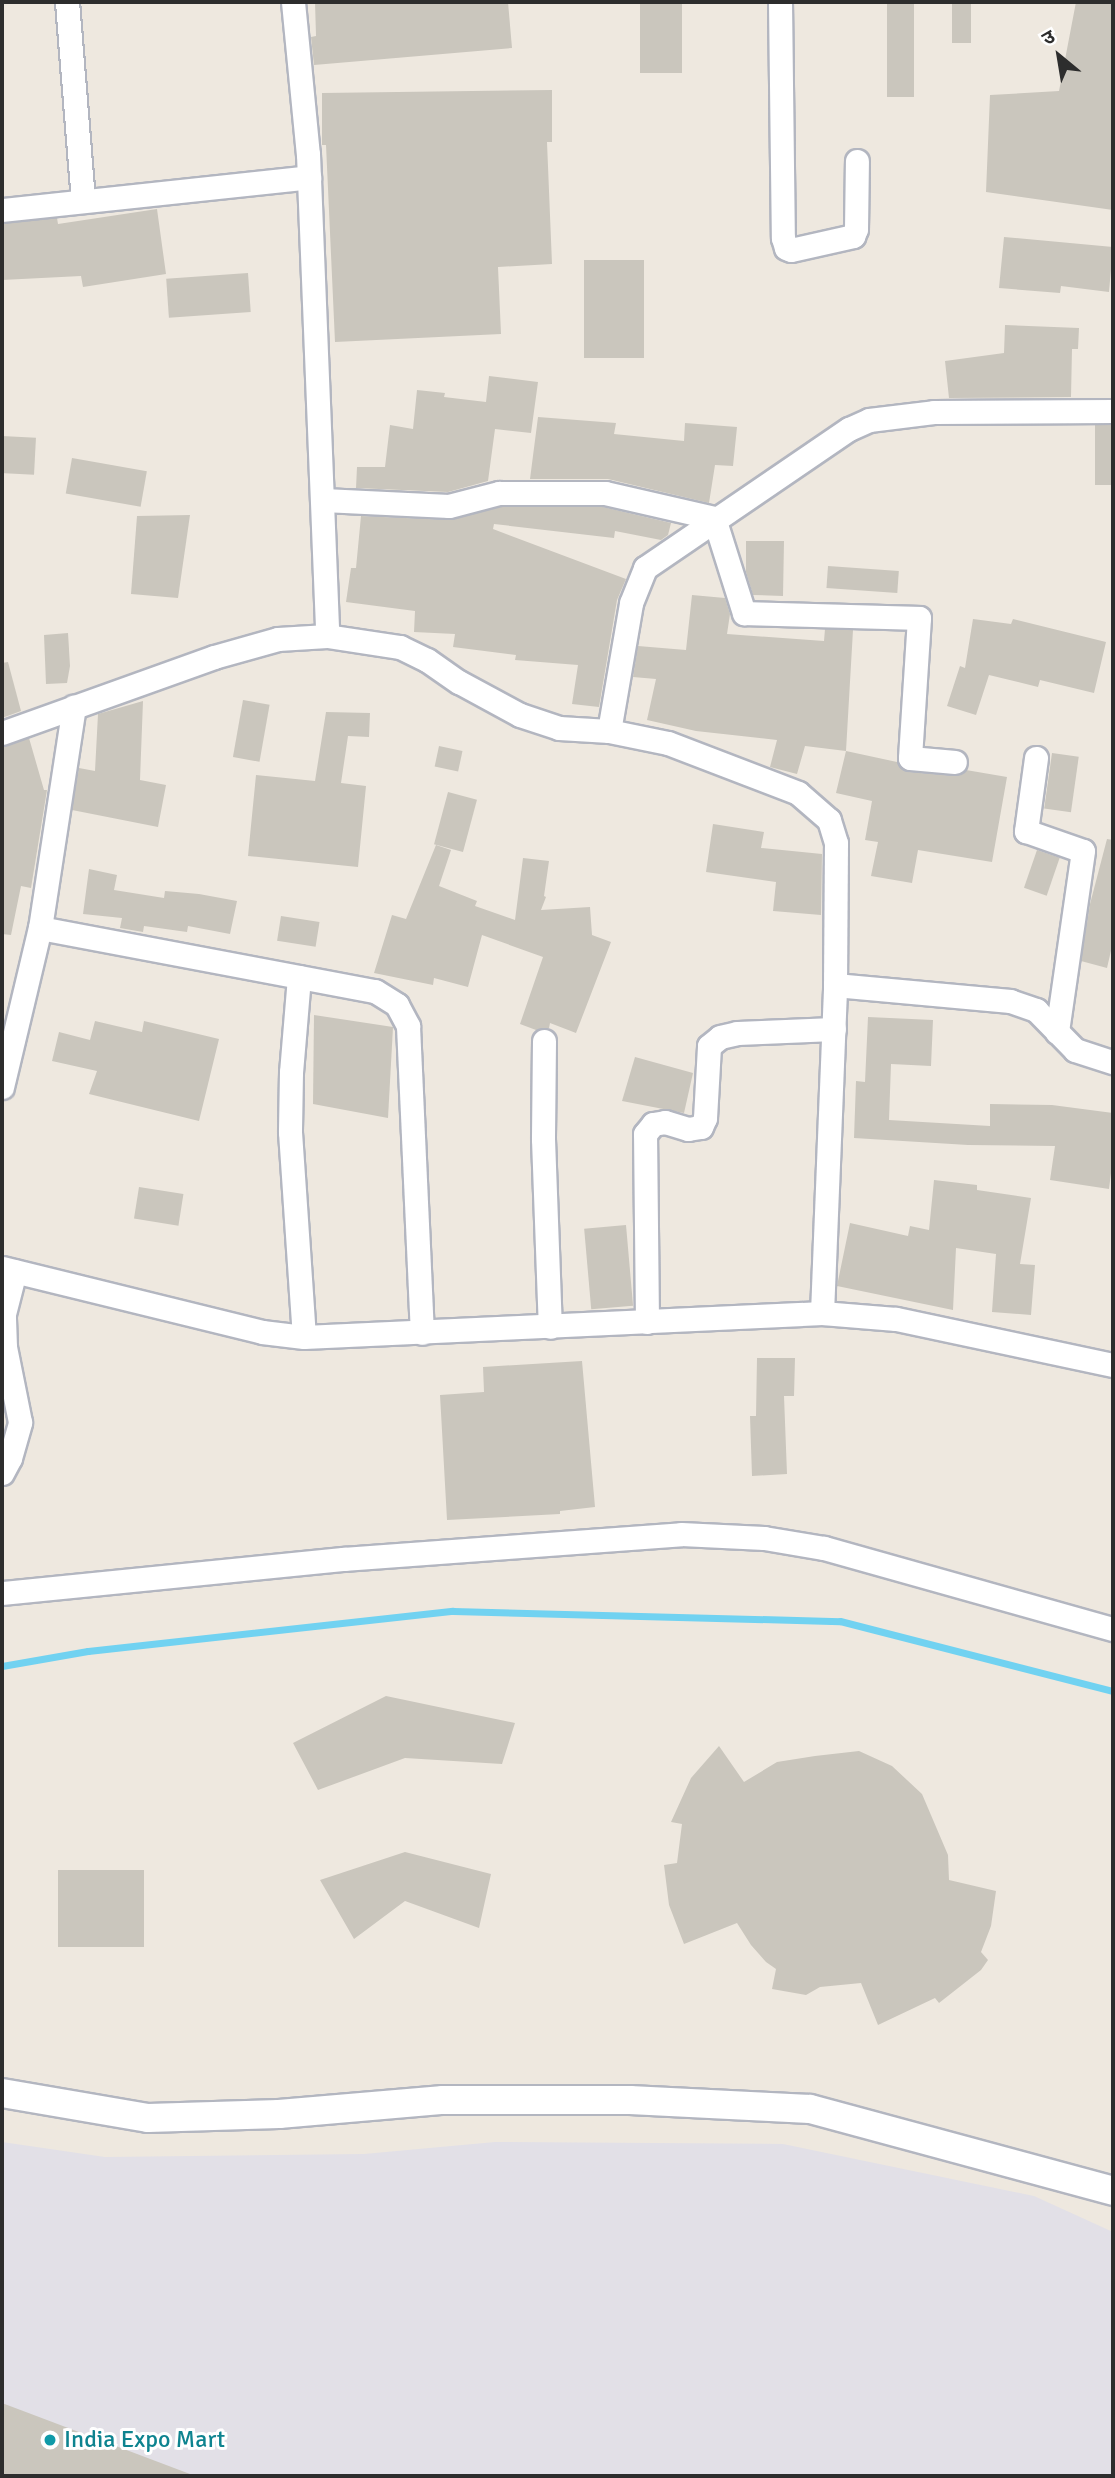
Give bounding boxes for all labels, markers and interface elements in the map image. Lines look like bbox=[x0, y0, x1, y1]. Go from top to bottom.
north arrow bbox=[1024, 21, 1094, 91]
text: उ bbox=[1038, 25, 1059, 51]
place label: India Expo Mart bbox=[64, 2426, 225, 2454]
marker: India Expo Mart bbox=[42, 2432, 58, 2448]

